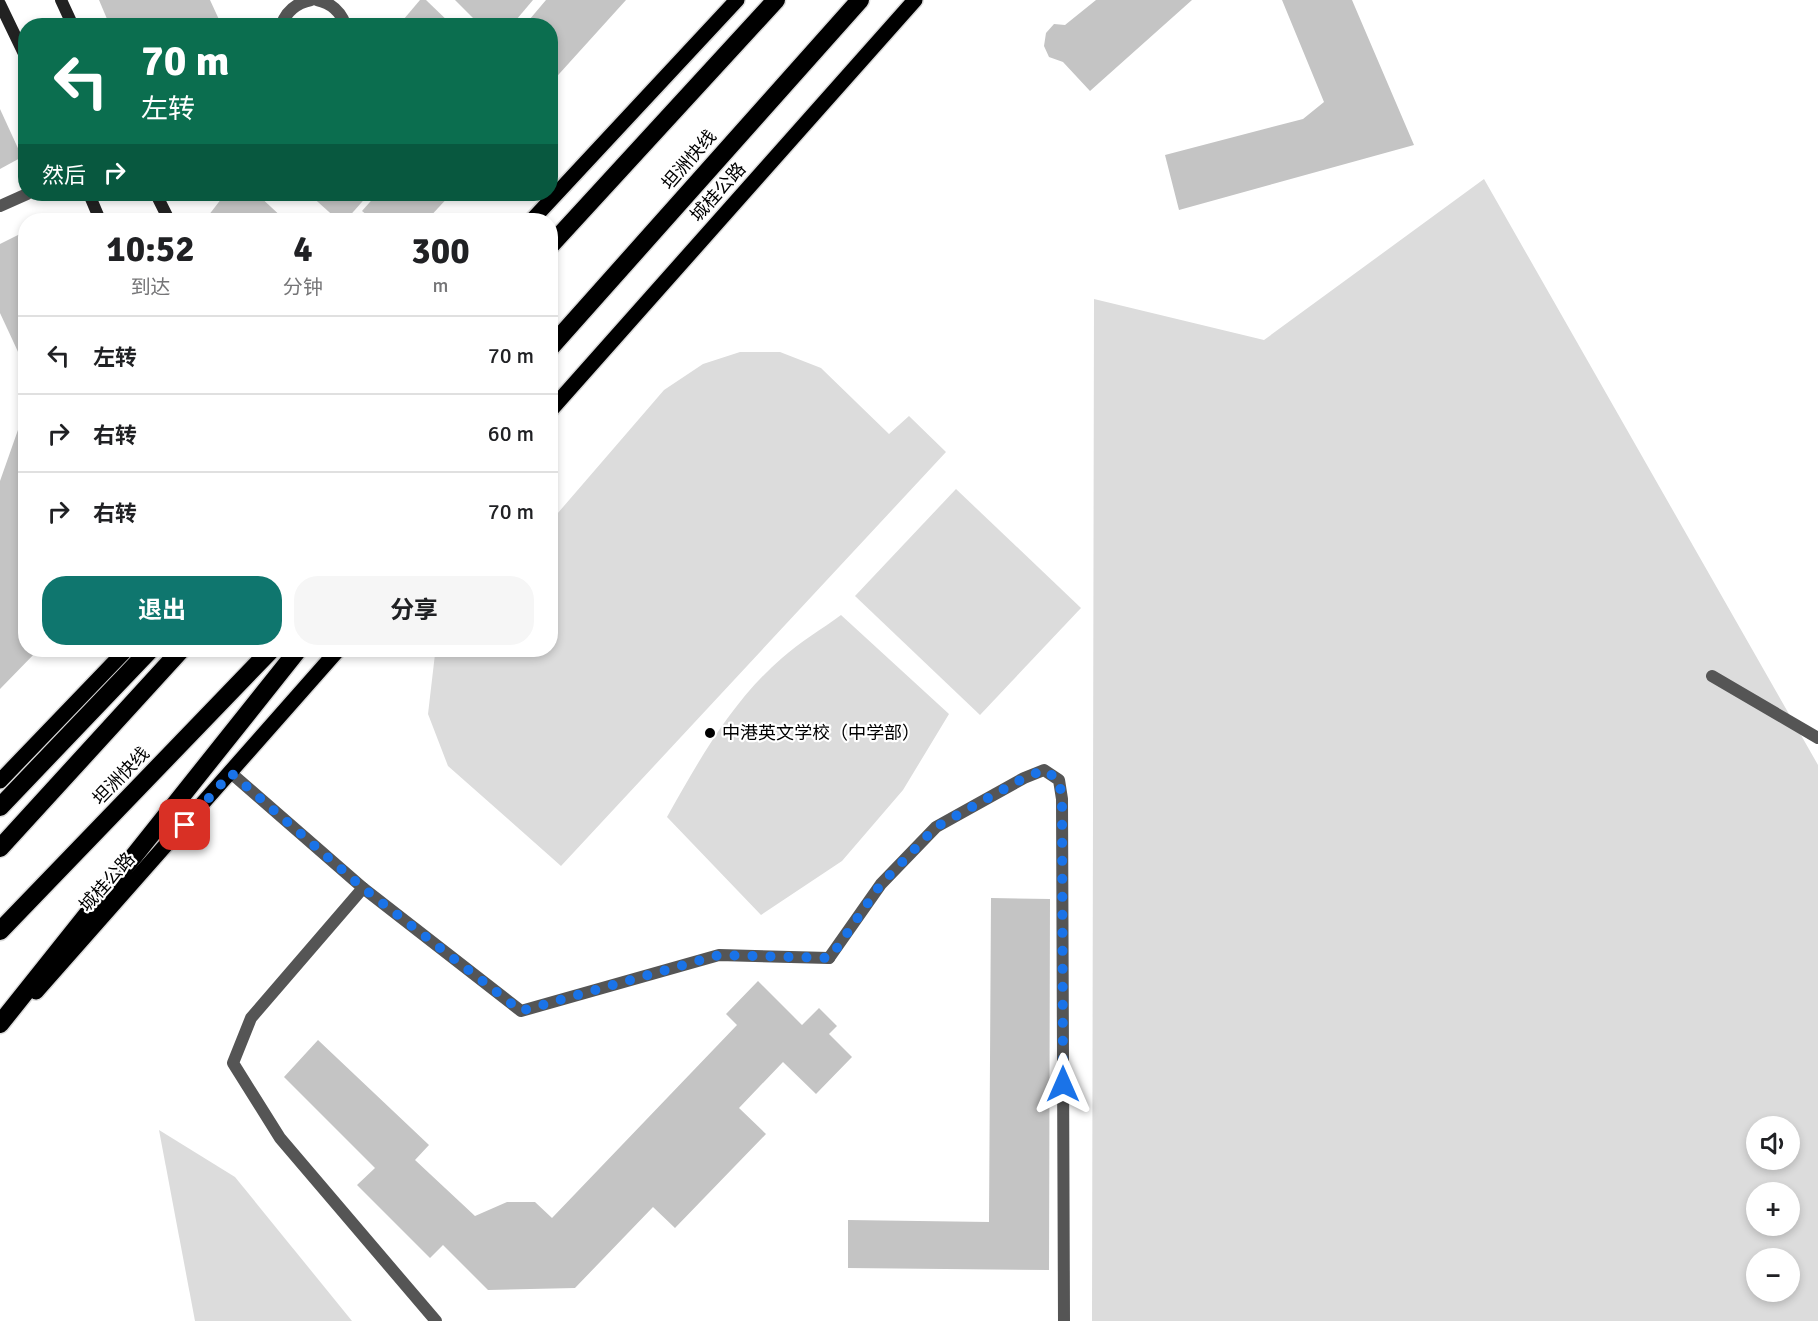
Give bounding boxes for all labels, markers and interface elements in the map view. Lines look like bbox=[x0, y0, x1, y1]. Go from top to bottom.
text: 70 m bbox=[141, 36, 230, 87]
icon: left bbox=[42, 42, 120, 120]
text: 左转 bbox=[141, 93, 195, 126]
street label: 坦洲快线 bbox=[657, 126, 721, 194]
icon: right bbox=[98, 156, 131, 189]
street label: 城桂公路 bbox=[686, 158, 750, 226]
text: 然后 bbox=[42, 162, 86, 189]
text: 10:52 bbox=[106, 227, 195, 272]
text: 4 bbox=[293, 227, 313, 272]
text: 300 bbox=[411, 229, 470, 274]
text: m bbox=[433, 273, 448, 298]
text: 到达 bbox=[131, 275, 171, 300]
text: 分钟 bbox=[283, 275, 323, 300]
icon: left bbox=[42, 339, 75, 372]
text: 70 m bbox=[488, 342, 534, 369]
text: 左转 bbox=[93, 344, 137, 371]
icon: right bbox=[42, 417, 75, 450]
text: 60 m bbox=[488, 420, 534, 447]
text: 右转 bbox=[93, 422, 137, 449]
icon: right bbox=[42, 495, 75, 528]
text: 70 m bbox=[488, 498, 534, 525]
text: 右转 bbox=[93, 500, 137, 527]
button: 退出 bbox=[42, 576, 282, 645]
button: 分享 bbox=[294, 576, 534, 645]
place label: 中港英文学校（中学部） bbox=[722, 722, 920, 744]
marker: 中港英文学校（中学部） bbox=[703, 726, 717, 740]
street label: 坦洲快线 bbox=[88, 742, 154, 810]
pin bbox=[159, 799, 210, 850]
icon: arrive bbox=[168, 808, 201, 841]
street label: 城桂公路 bbox=[75, 848, 139, 916]
position arrow bbox=[1031, 1052, 1095, 1116]
map controls bbox=[1746, 1116, 1800, 1302]
button: sound bbox=[1746, 1116, 1800, 1170]
button: + bbox=[1746, 1182, 1800, 1236]
button: − bbox=[1746, 1248, 1800, 1302]

